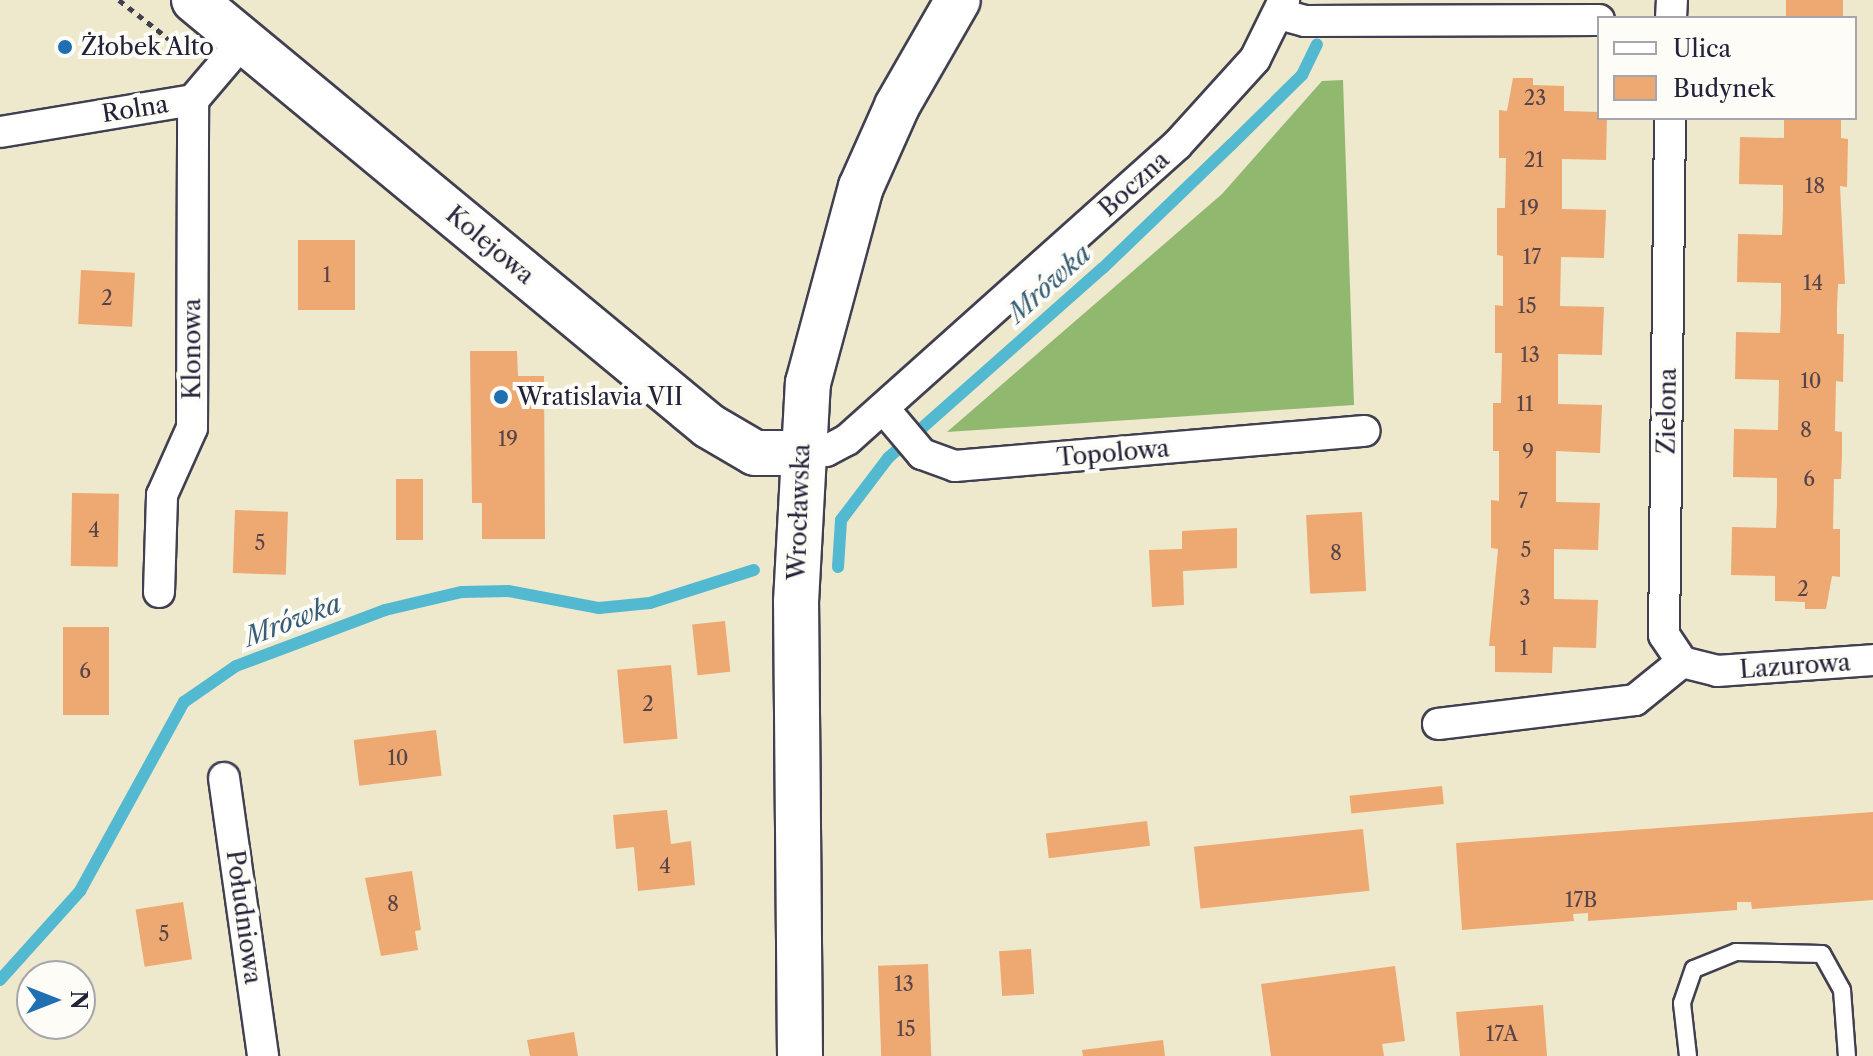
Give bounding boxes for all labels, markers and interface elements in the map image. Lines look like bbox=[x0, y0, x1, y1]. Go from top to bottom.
legend bbox=[1597, 16, 1857, 120]
place label: Żłobek Alto bbox=[81, 33, 216, 61]
text: Ulica bbox=[1673, 34, 1731, 63]
marker: Żłobek Alto bbox=[56, 38, 74, 56]
text: Budynek bbox=[1673, 74, 1775, 103]
house number: 23 bbox=[1524, 86, 1546, 110]
street label: Rolna bbox=[100, 90, 170, 128]
street label: Boczna bbox=[1093, 145, 1175, 223]
house number: 21 bbox=[1524, 148, 1544, 172]
house number: 18 bbox=[1805, 174, 1825, 198]
house number: 19 bbox=[1519, 196, 1539, 220]
street label: Kolejowa bbox=[440, 200, 540, 290]
water label: Mrówka bbox=[1002, 239, 1098, 329]
house number: 17 bbox=[1523, 245, 1541, 269]
house number: 1 bbox=[323, 263, 331, 287]
house number: 14 bbox=[1803, 271, 1823, 295]
house number: 2 bbox=[101, 286, 113, 310]
house number: 15 bbox=[1517, 294, 1537, 318]
street label: Klonowa bbox=[178, 298, 206, 400]
house number: 13 bbox=[1520, 343, 1540, 367]
street label: Zielona bbox=[1652, 368, 1682, 454]
house number: 10 bbox=[1800, 369, 1822, 393]
place label: Wratislavia VII bbox=[517, 383, 684, 411]
marker: Wratislavia VII bbox=[492, 388, 510, 406]
house number: 11 bbox=[1517, 392, 1533, 416]
house number: 8 bbox=[1800, 418, 1812, 442]
house number: 19 bbox=[498, 427, 518, 451]
street label: Topolowa bbox=[1056, 434, 1170, 472]
house number: 9 bbox=[1522, 440, 1534, 464]
street label: Wrocławska bbox=[782, 443, 816, 581]
house number: 6 bbox=[1803, 467, 1815, 491]
house number: 7 bbox=[1518, 489, 1528, 513]
house number: 4 bbox=[88, 518, 100, 542]
house number: 5 bbox=[255, 531, 265, 555]
house number: 5 bbox=[1521, 538, 1531, 562]
house number: 8 bbox=[1330, 541, 1342, 565]
house number: 2 bbox=[1797, 577, 1809, 601]
house number: 3 bbox=[1519, 586, 1531, 610]
water label: Mrówka bbox=[240, 588, 346, 654]
house number: 1 bbox=[1520, 636, 1528, 660]
street label: Lazurowa bbox=[1739, 648, 1851, 684]
house number: 6 bbox=[79, 659, 91, 683]
house number: 2 bbox=[642, 692, 654, 716]
house number: 10 bbox=[387, 746, 409, 770]
street label: Południowa bbox=[220, 848, 268, 986]
house number: 4 bbox=[659, 854, 671, 878]
house number: 17B bbox=[1565, 888, 1597, 912]
house number: 8 bbox=[387, 892, 399, 916]
house number: 5 bbox=[159, 922, 169, 946]
north arrow bbox=[16, 960, 96, 1040]
house number: 13 bbox=[894, 972, 914, 996]
text: N bbox=[65, 990, 92, 1010]
house number: 15 bbox=[896, 1017, 916, 1041]
house number: 17A bbox=[1486, 1022, 1518, 1046]

